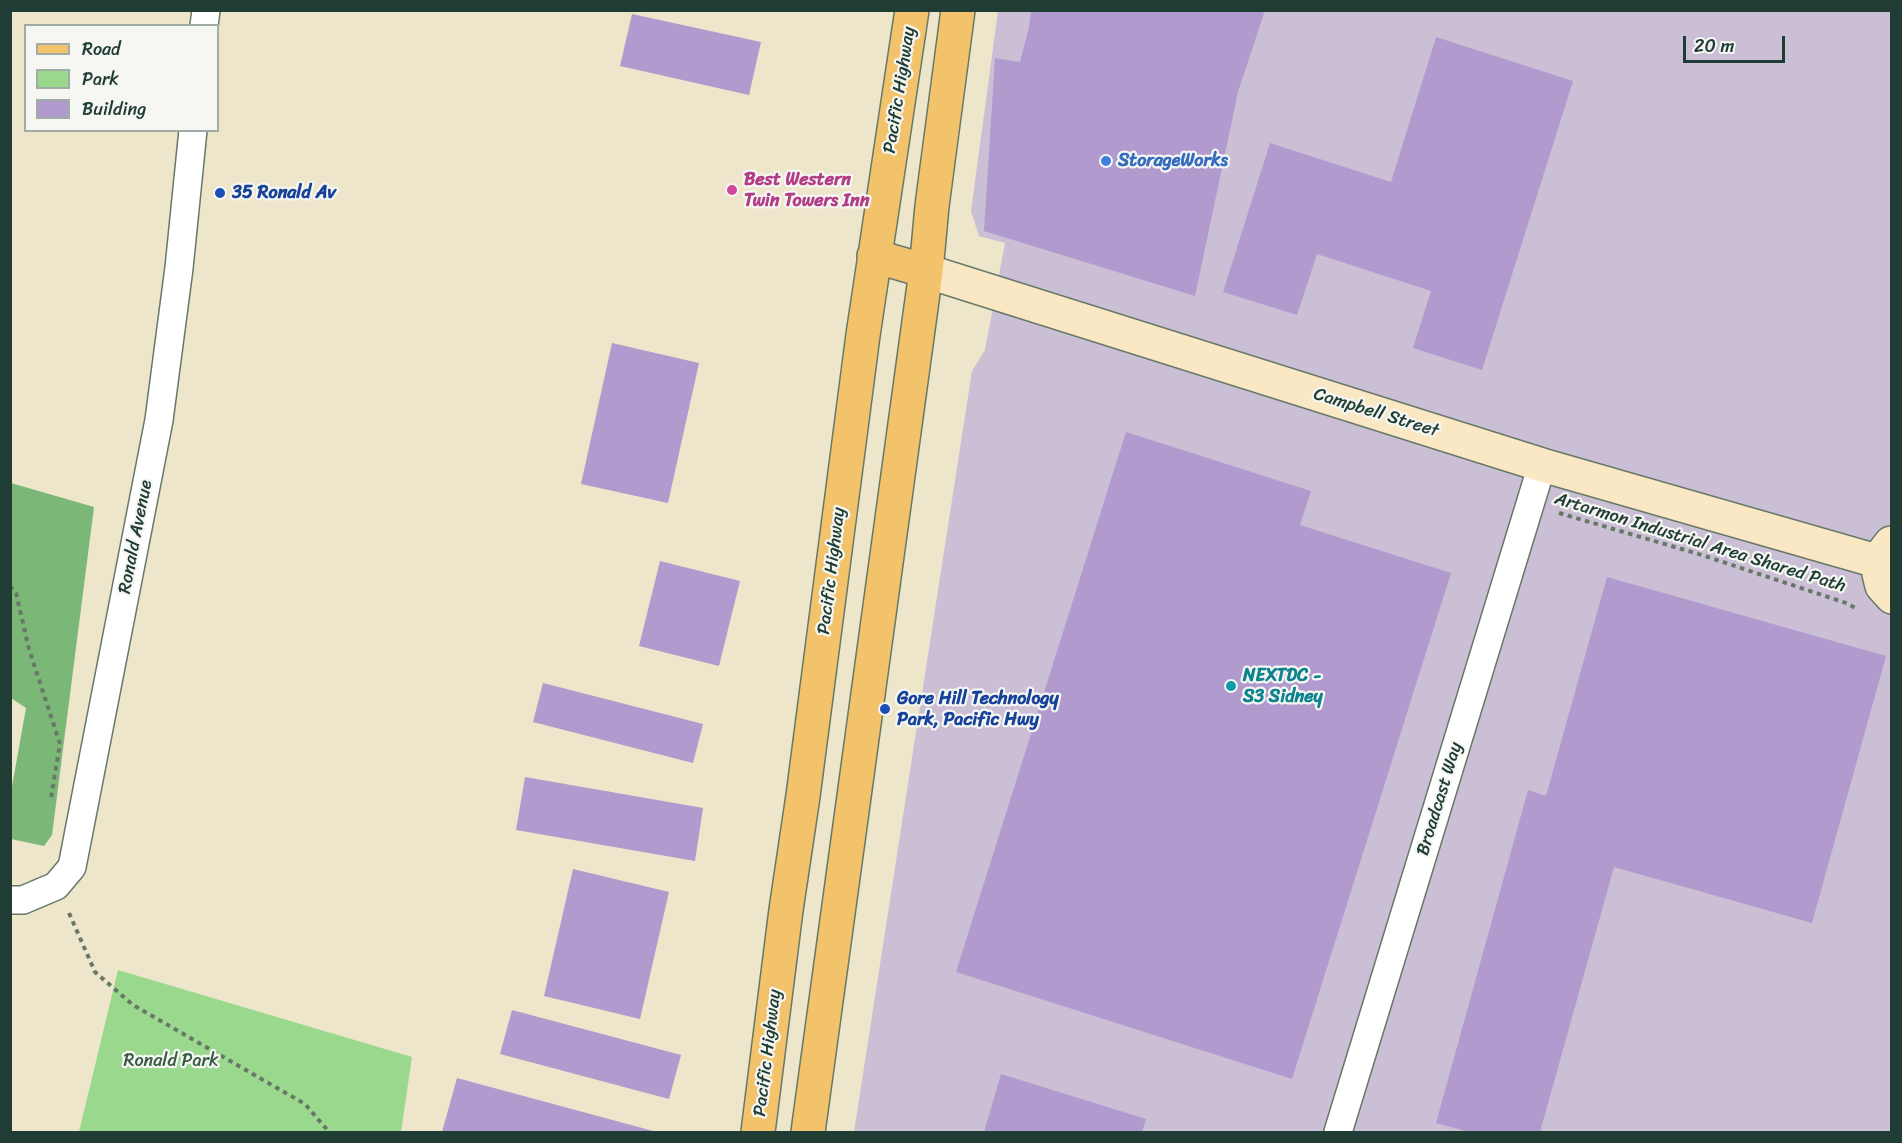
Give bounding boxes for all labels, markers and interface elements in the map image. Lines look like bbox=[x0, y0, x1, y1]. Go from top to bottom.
legend bbox=[24, 24, 219, 132]
scale bar bbox=[1686, 24, 1788, 62]
street label: Pacific Highway bbox=[879, 25, 921, 155]
text: 20 m bbox=[1694, 30, 1734, 62]
text: Road bbox=[82, 33, 121, 65]
text: Park bbox=[82, 63, 119, 95]
text: Building bbox=[82, 93, 146, 125]
place label: StorageWorks bbox=[1118, 150, 1228, 172]
marker: StorageWorks bbox=[1099, 154, 1113, 168]
place label: Best Western Twin Towers Inn bbox=[744, 169, 869, 212]
place label: 35 Ronald Av bbox=[232, 182, 336, 204]
marker: Best Western Twin Towers Inn bbox=[725, 183, 739, 197]
marker: 35 Ronald Av bbox=[213, 186, 227, 200]
street label: Campbell Street bbox=[1311, 384, 1441, 442]
street label: Ronald Avenue bbox=[114, 478, 158, 596]
street label: Artarmon Industrial Area Shared Path bbox=[1552, 488, 1848, 598]
street label: Pacific Highway bbox=[813, 506, 851, 636]
place label: NEXTDC - S3 Sidney bbox=[1243, 665, 1323, 708]
marker: NEXTDC - S3 Sidney bbox=[1224, 679, 1238, 693]
place label: Gore Hill Technology Park, Pacific Hwy bbox=[897, 688, 1059, 730]
marker: Gore Hill Technology Park, Pacific Hwy bbox=[878, 702, 892, 716]
street label: Broadcast Way bbox=[1412, 740, 1468, 858]
street label: Pacific Highway bbox=[749, 988, 787, 1118]
park label: Ronald Park bbox=[123, 1050, 219, 1072]

